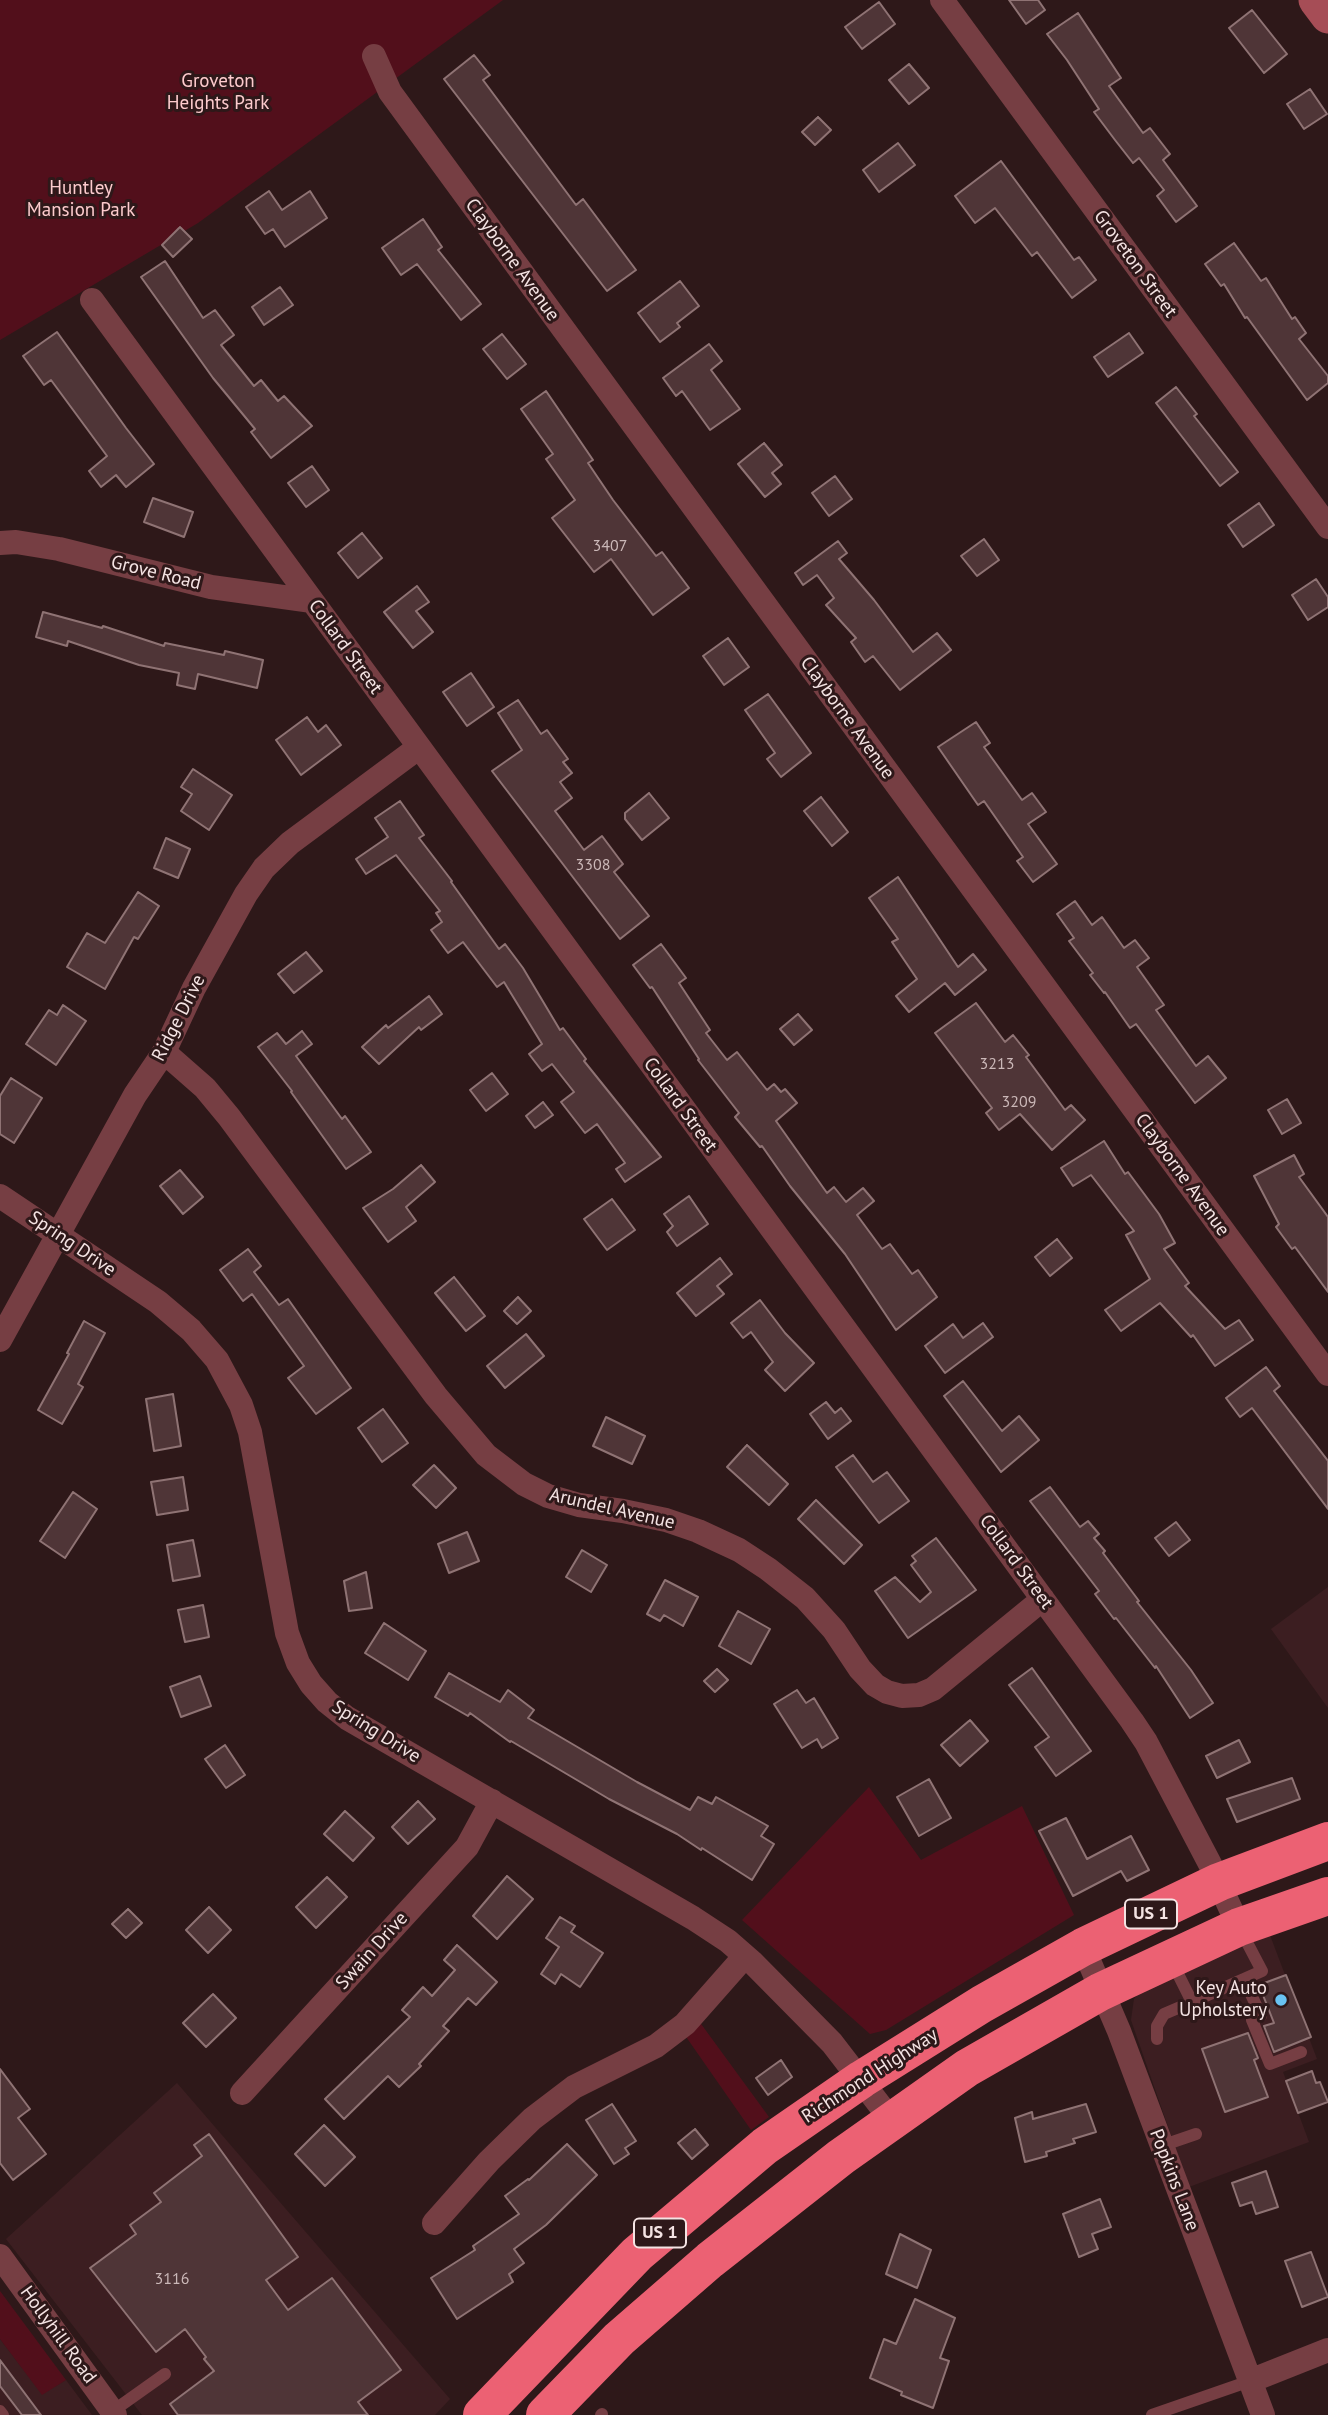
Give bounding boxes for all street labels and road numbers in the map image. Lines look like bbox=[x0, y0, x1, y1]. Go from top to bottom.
street label: Clayborne Avenue bbox=[460, 194, 564, 326]
street label: Groveton Street bbox=[1088, 206, 1182, 322]
street label: Grove Road bbox=[109, 551, 203, 595]
street label: Collard Street bbox=[303, 595, 387, 699]
street label: Clayborne Avenue bbox=[795, 652, 899, 784]
street label: Ridge Drive bbox=[147, 971, 211, 1065]
street label: Collard Street bbox=[638, 1053, 722, 1157]
street label: Clayborne Avenue bbox=[1130, 1109, 1234, 1241]
street label: Spring Drive bbox=[24, 1207, 120, 1281]
street label: Arundel Avenue bbox=[547, 1483, 677, 1535]
street label: Collard Street bbox=[974, 1510, 1058, 1614]
street label: Spring Drive bbox=[327, 1696, 425, 1768]
road number: US 1 bbox=[1125, 1900, 1177, 1928]
street label: Swain Drive bbox=[331, 1907, 413, 1995]
street label: Richmond Highway bbox=[798, 2024, 942, 2128]
street label: Popkins Lane bbox=[1144, 2126, 1204, 2234]
road number: US 1 bbox=[634, 2218, 686, 2248]
street label: Hollyhill Road bbox=[15, 2282, 101, 2388]

